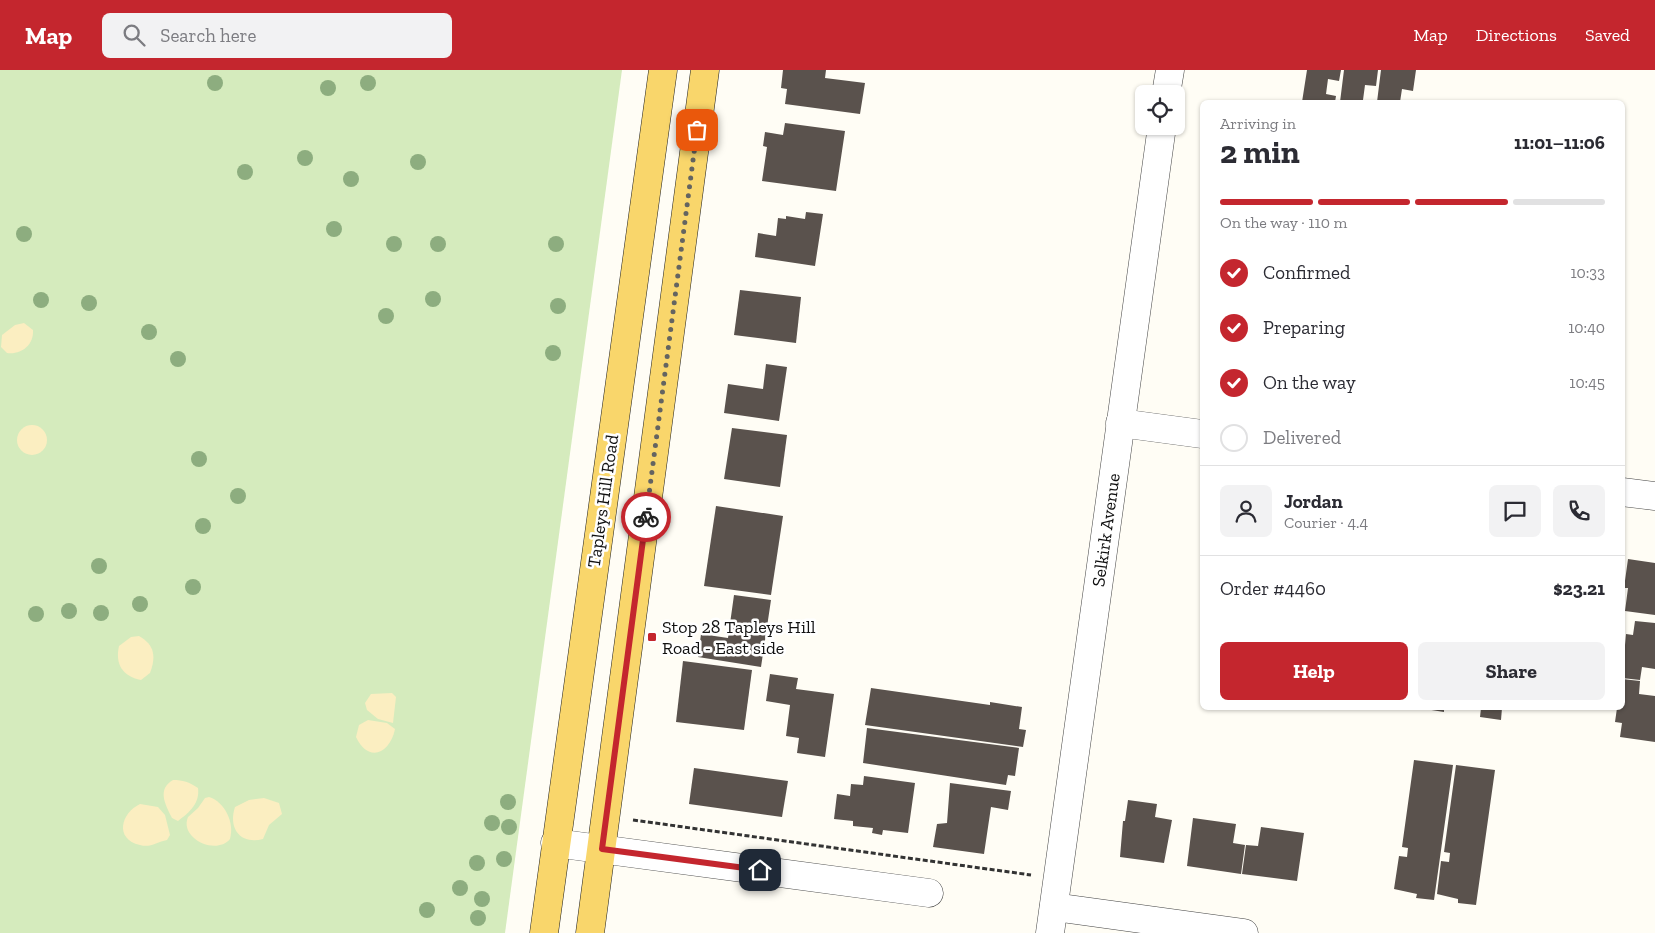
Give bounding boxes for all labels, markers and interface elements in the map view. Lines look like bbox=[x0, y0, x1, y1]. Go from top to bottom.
search box bbox=[102, 13, 452, 58]
text: Map bbox=[25, 21, 72, 50]
icon: search bbox=[120, 21, 148, 49]
text: Search here bbox=[160, 24, 257, 47]
text: Map bbox=[1413, 24, 1448, 46]
text: Directions bbox=[1476, 24, 1557, 46]
text: Saved bbox=[1585, 24, 1630, 46]
map controls bbox=[1135, 85, 1185, 135]
button: locate bbox=[1135, 85, 1185, 135]
pin bbox=[676, 109, 718, 151]
text: Arriving in bbox=[1220, 114, 1296, 133]
icon: bag bbox=[683, 116, 711, 144]
text: 11:01–11:06 bbox=[1514, 131, 1605, 154]
text: 2 min bbox=[1220, 133, 1300, 171]
text: On the way · 110 m bbox=[1220, 213, 1347, 232]
icon: check bbox=[1220, 259, 1248, 287]
text: Confirmed bbox=[1263, 261, 1350, 284]
text: 10:33 bbox=[1570, 263, 1605, 282]
icon: check bbox=[1220, 314, 1248, 342]
text: Preparing bbox=[1263, 316, 1345, 339]
text: 10:40 bbox=[1568, 318, 1605, 337]
icon: check bbox=[1220, 369, 1248, 397]
text: On the way bbox=[1263, 371, 1356, 394]
text: 10:45 bbox=[1569, 373, 1605, 392]
text: Delivered bbox=[1263, 426, 1341, 449]
street label: Tapleys Hill Road bbox=[583, 433, 623, 569]
street label: Selkirk Avenue bbox=[1087, 472, 1125, 588]
button: person bbox=[1220, 485, 1272, 537]
button: chat bbox=[1489, 485, 1541, 537]
button: phone bbox=[1553, 485, 1605, 537]
text: Jordan bbox=[1284, 490, 1343, 513]
courier bbox=[621, 492, 671, 542]
icon: bike bbox=[632, 503, 660, 531]
text: Courier · 4.4 bbox=[1284, 513, 1368, 532]
text: Order #4460 bbox=[1220, 577, 1326, 600]
text: $23.21 bbox=[1553, 577, 1605, 600]
place label: Stop 28 Tapleys Hill Road - East side bbox=[662, 616, 816, 659]
marker: Stop 28 Tapleys Hill Road - East side bbox=[646, 631, 658, 643]
button: Help bbox=[1220, 642, 1408, 700]
button: Share bbox=[1418, 642, 1605, 700]
pin bbox=[739, 849, 781, 891]
icon: home bbox=[746, 856, 774, 884]

